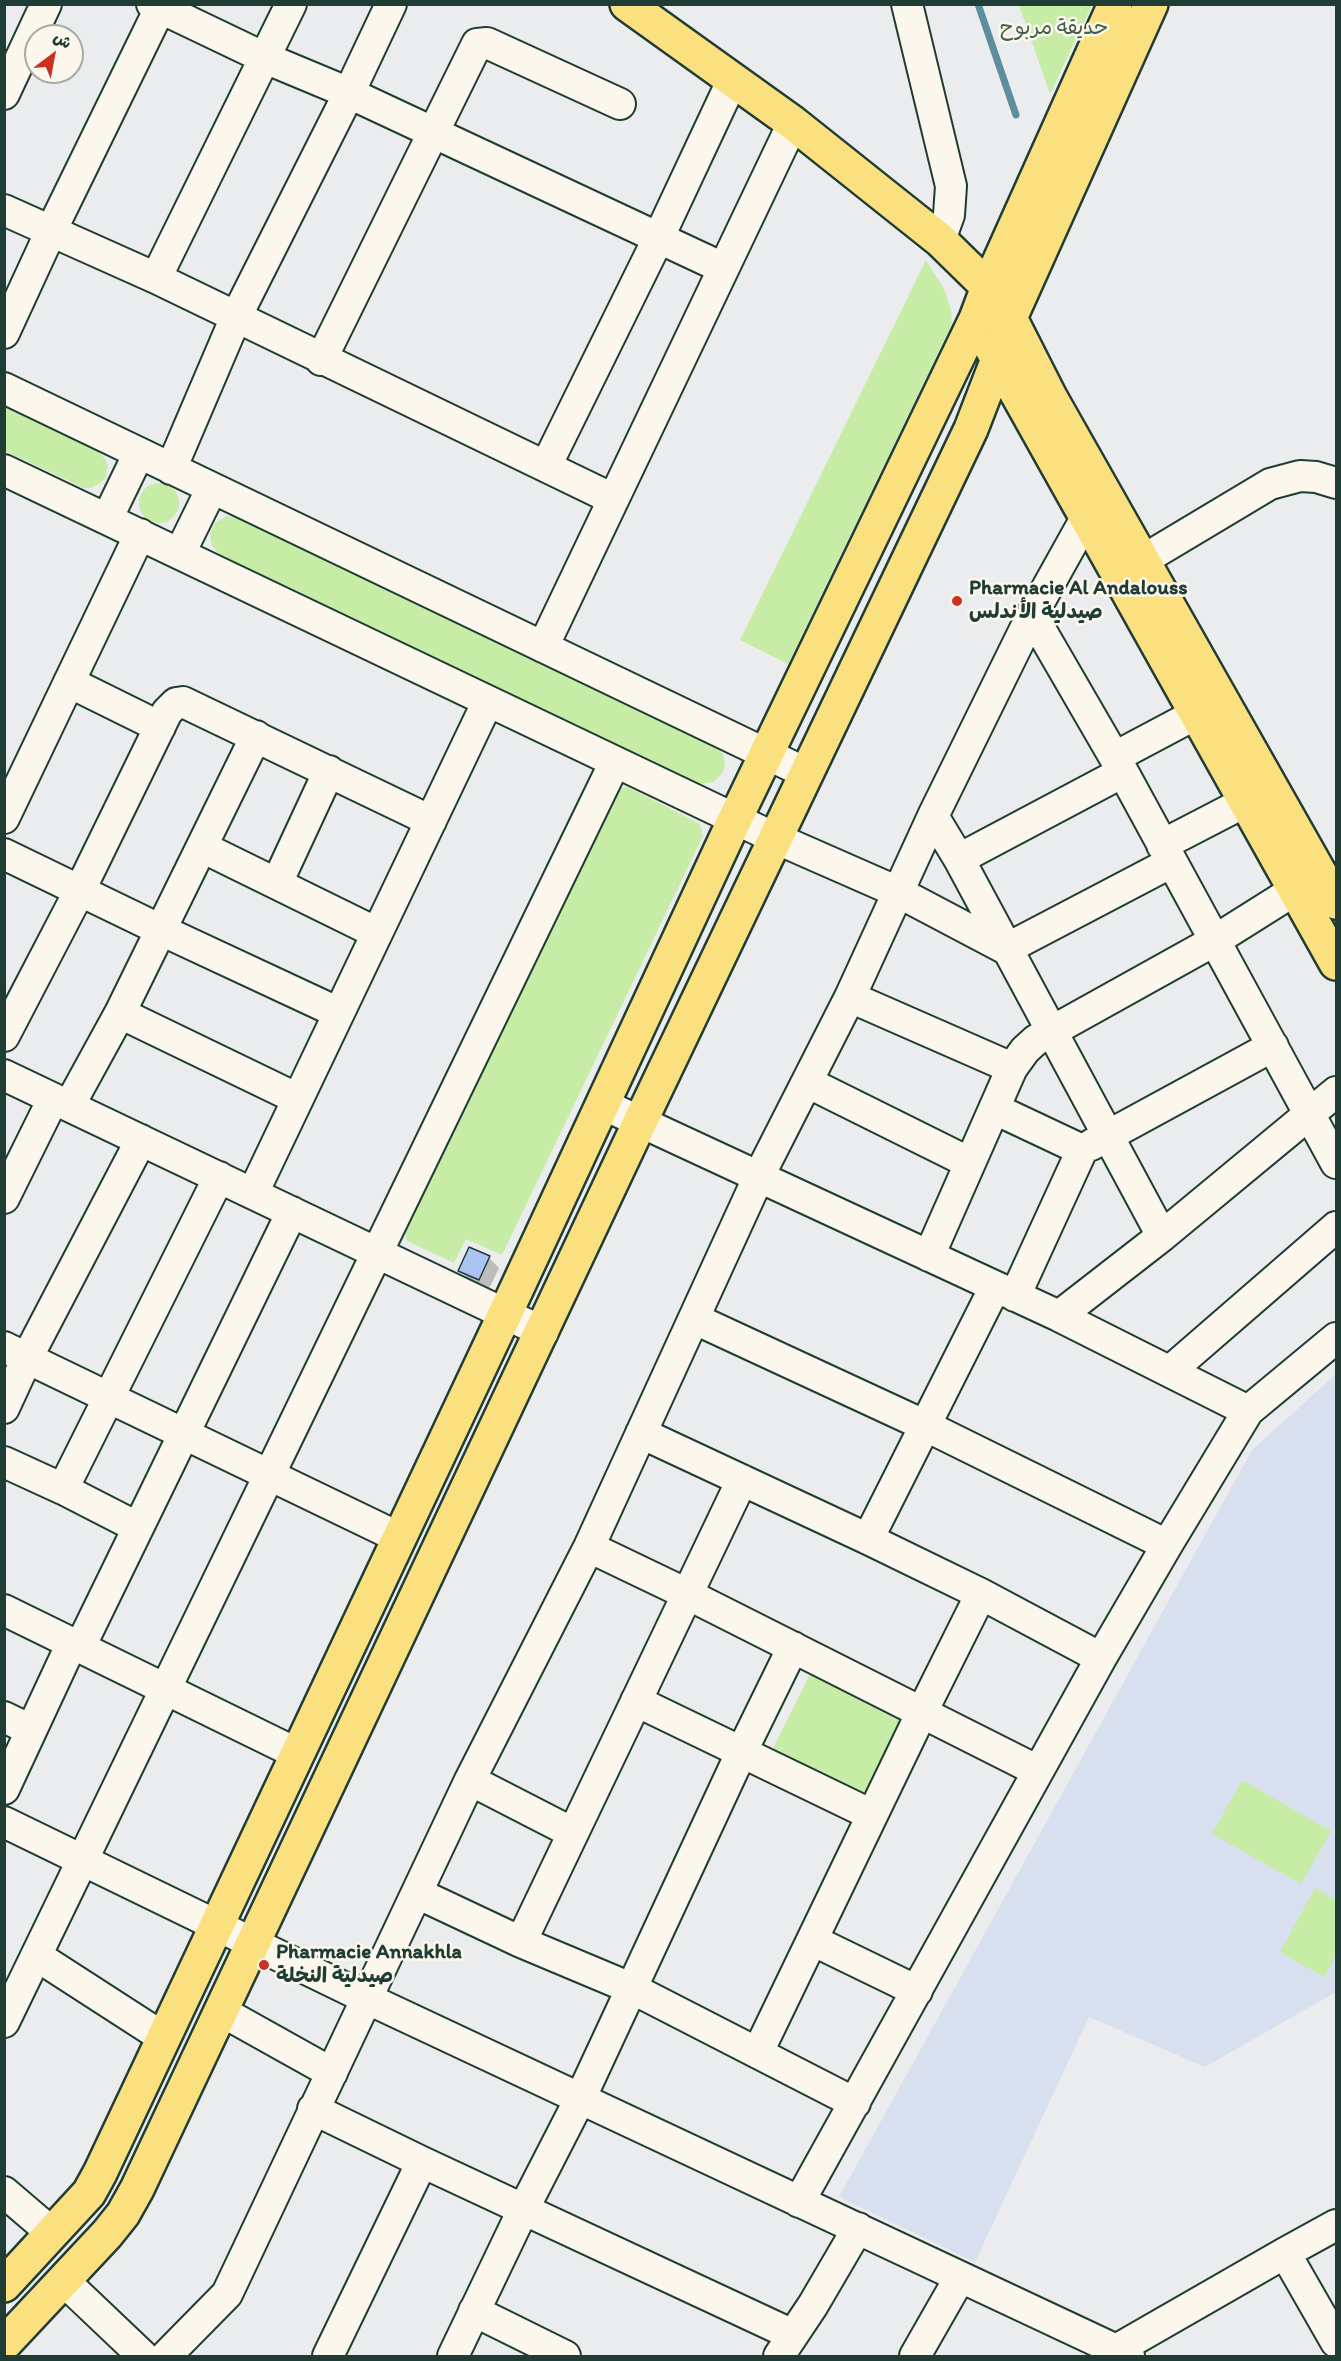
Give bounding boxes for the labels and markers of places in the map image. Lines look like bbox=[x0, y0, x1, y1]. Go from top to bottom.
place label: Pharmacie Al Andalouss صيدلية الأندلس bbox=[969, 576, 1188, 626]
marker: Pharmacie Al Andalouss صيدلية الأندلس bbox=[950, 594, 964, 608]
place label: Pharmacie Annakhla صيدلية النخلة bbox=[276, 1940, 462, 1990]
marker: Pharmacie Annakhla صيدلية النخلة bbox=[257, 1958, 271, 1972]

